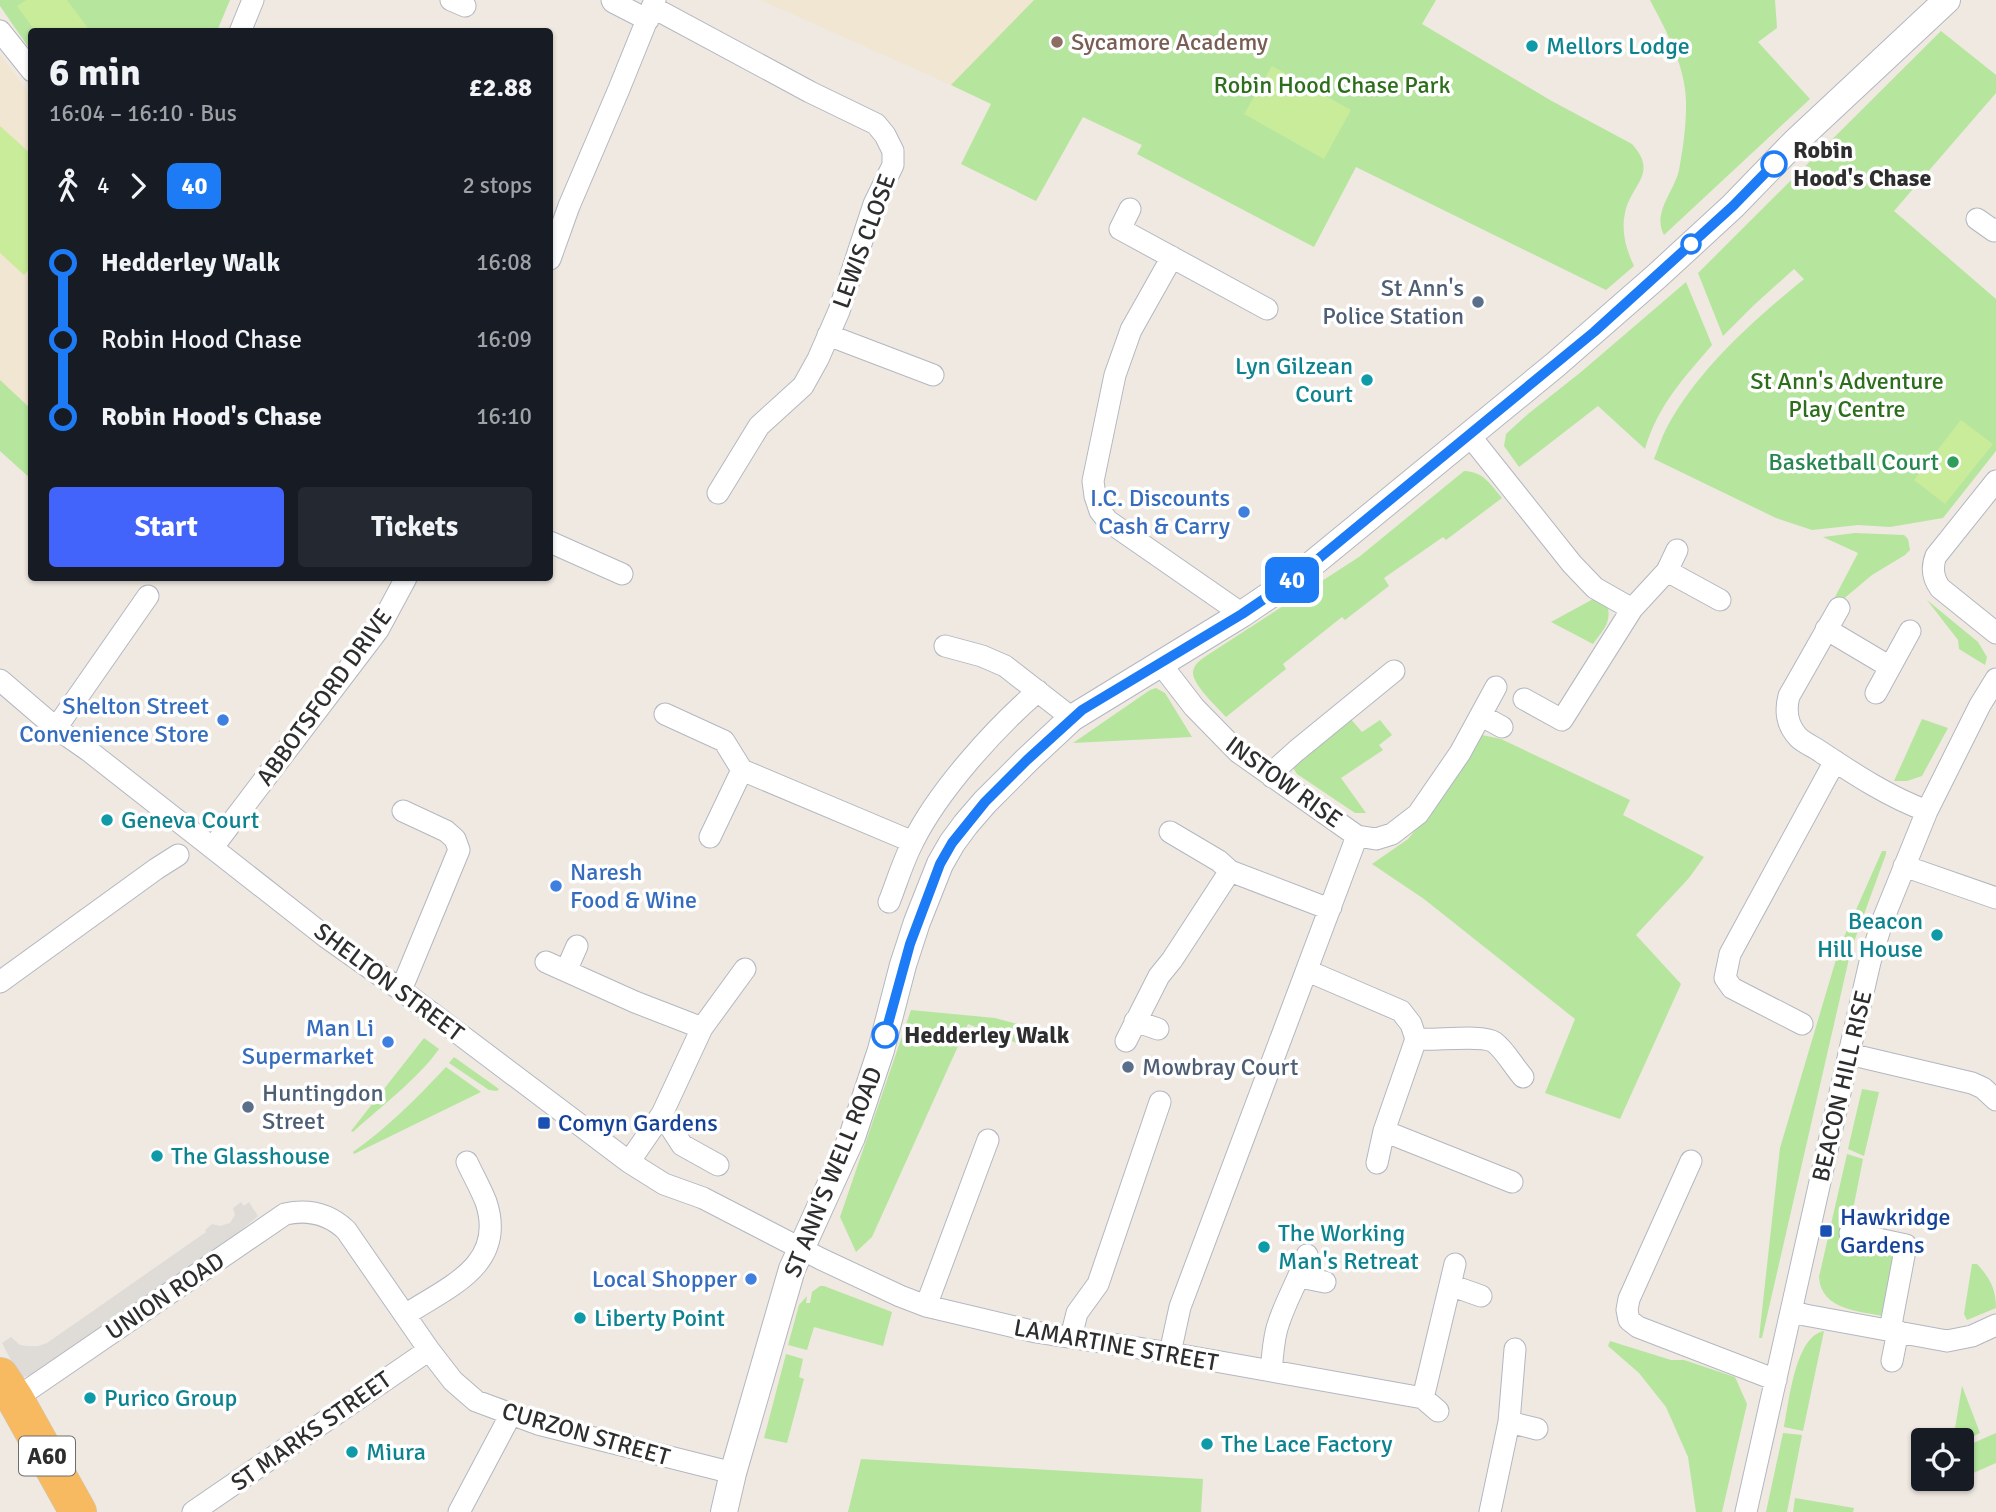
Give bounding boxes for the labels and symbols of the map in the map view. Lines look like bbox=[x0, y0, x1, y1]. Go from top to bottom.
place label: Sycamore Academy bbox=[1071, 27, 1268, 57]
place label: Mellors Lodge bbox=[1546, 31, 1690, 61]
marker: Sycamore Academy bbox=[1049, 34, 1065, 50]
marker: Mellors Lodge bbox=[1524, 38, 1540, 54]
park label: Robin Hood Chase Park bbox=[1214, 70, 1450, 100]
place label: Robin Hood's Chase bbox=[1793, 135, 1932, 193]
marker: Robin Hood's Chase bbox=[1761, 151, 1787, 177]
street label: LEWIS CLOSE bbox=[826, 170, 902, 312]
unlabelled marker bbox=[1681, 234, 1701, 254]
place label: St Ann's Police Station bbox=[1322, 273, 1464, 331]
marker: St Ann's Police Station bbox=[1470, 294, 1486, 310]
place label: Lyn Gilzean Court bbox=[1235, 351, 1353, 409]
park label: St Ann's Adventure Play Centre bbox=[1750, 366, 1944, 424]
marker: Lyn Gilzean Court bbox=[1359, 372, 1375, 388]
place label: Basketball Court bbox=[1768, 447, 1939, 477]
marker: Basketball Court bbox=[1945, 454, 1961, 470]
place label: I.C. Discounts Cash & Carry bbox=[1090, 483, 1230, 541]
marker: I.C. Discounts Cash & Carry bbox=[1236, 504, 1252, 520]
line badge: 40 bbox=[1260, 557, 1324, 603]
street label: ABBOTSFORD DRIVE bbox=[250, 603, 398, 791]
place label: Shelton Street Convenience Store bbox=[19, 691, 209, 749]
marker: Shelton Street Convenience Store bbox=[215, 712, 231, 728]
street label: INSTOW RISE bbox=[1220, 730, 1348, 834]
place label: Geneva Court bbox=[121, 805, 259, 835]
marker: Geneva Court bbox=[99, 812, 115, 828]
place label: Naresh Food & Wine bbox=[570, 857, 697, 915]
marker: Naresh Food & Wine bbox=[548, 878, 564, 894]
place label: Beacon Hill House bbox=[1817, 906, 1923, 964]
street label: SHELTON STREET bbox=[308, 916, 470, 1048]
marker: Beacon Hill House bbox=[1929, 927, 1945, 943]
street label: BEACON HILL RISE bbox=[1805, 987, 1879, 1185]
place label: Man Li Supermarket bbox=[242, 1013, 374, 1071]
place label: Hedderley Walk bbox=[904, 1020, 1070, 1050]
marker: Hedderley Walk bbox=[872, 1022, 898, 1048]
marker: Man Li Supermarket bbox=[380, 1034, 396, 1050]
place label: Mowbray Court bbox=[1142, 1052, 1298, 1082]
marker: Mowbray Court bbox=[1120, 1059, 1136, 1075]
street label: ST ANN'S WELL ROAD bbox=[777, 1062, 889, 1282]
place label: Huntingdon Street bbox=[262, 1078, 384, 1136]
marker: Huntingdon Street bbox=[240, 1099, 256, 1115]
place label: Comyn Gardens bbox=[558, 1108, 718, 1138]
marker: Comyn Gardens bbox=[536, 1115, 552, 1131]
place label: The Glasshouse bbox=[171, 1141, 330, 1171]
marker: The Glasshouse bbox=[149, 1148, 165, 1164]
place label: Hawkridge Gardens bbox=[1840, 1202, 1951, 1260]
place label: The Working Man's Retreat bbox=[1278, 1218, 1419, 1276]
marker: Hawkridge Gardens bbox=[1818, 1223, 1834, 1239]
marker: The Working Man's Retreat bbox=[1256, 1239, 1272, 1255]
street label: UNION ROAD bbox=[100, 1245, 230, 1347]
place label: Local Shopper bbox=[592, 1264, 737, 1294]
marker: Local Shopper bbox=[743, 1271, 759, 1287]
place label: Liberty Point bbox=[594, 1303, 725, 1333]
marker: Liberty Point bbox=[572, 1310, 588, 1326]
street label: LAMARTINE STREET bbox=[1011, 1312, 1221, 1378]
street label: ST MARKS STREET bbox=[225, 1364, 397, 1498]
place label: Purico Group bbox=[104, 1383, 237, 1413]
marker: Purico Group bbox=[82, 1390, 98, 1406]
street label: CURZON STREET bbox=[499, 1396, 674, 1472]
place label: The Lace Factory bbox=[1221, 1429, 1392, 1459]
road number: A60 bbox=[19, 1436, 75, 1476]
marker: The Lace Factory bbox=[1199, 1436, 1215, 1452]
place label: Miura bbox=[366, 1437, 426, 1467]
marker: Miura bbox=[344, 1444, 360, 1460]

